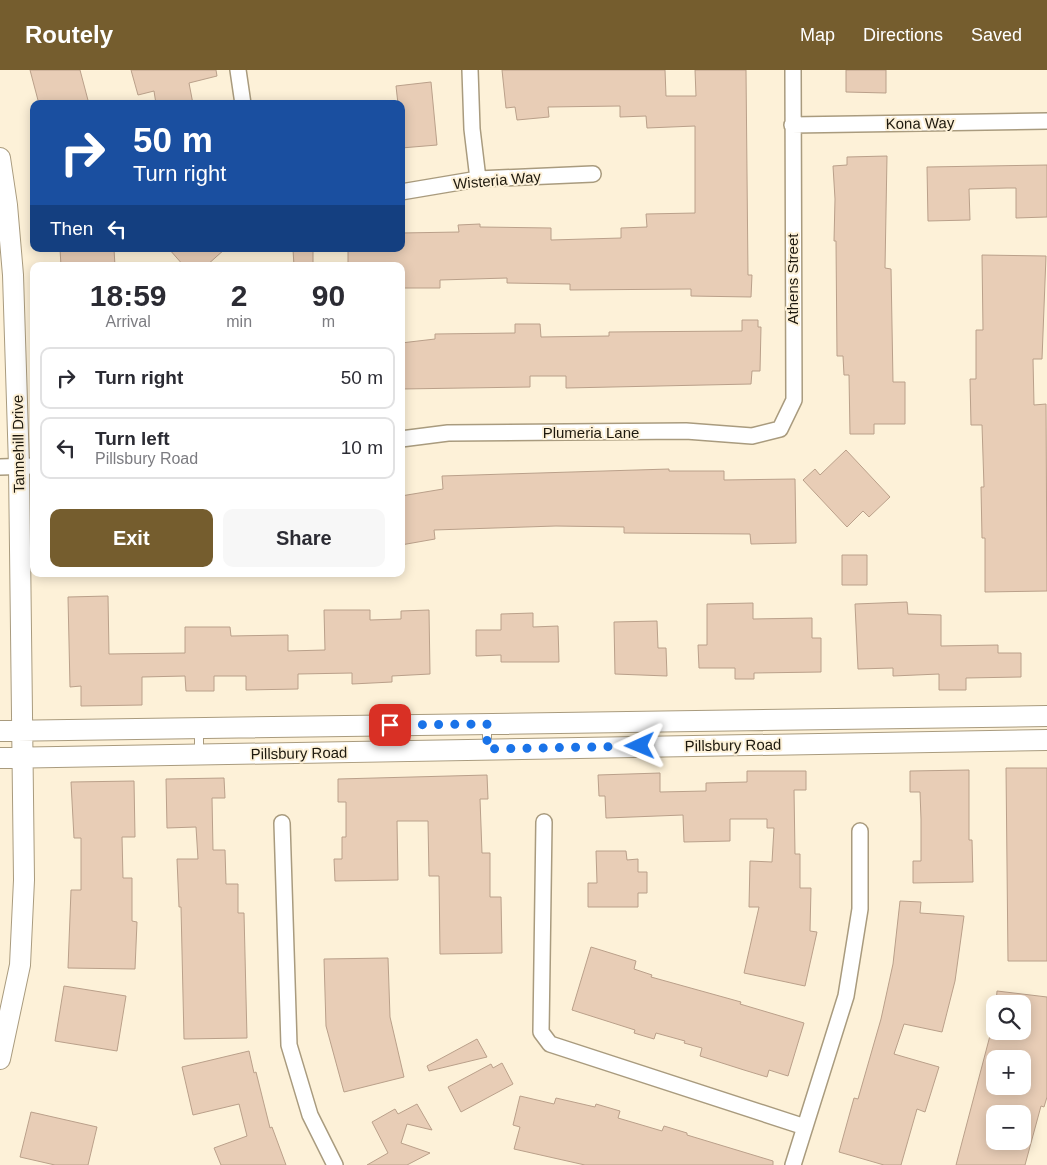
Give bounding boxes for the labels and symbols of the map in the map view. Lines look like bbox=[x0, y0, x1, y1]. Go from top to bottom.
street label: Kona Way bbox=[886, 114, 955, 132]
street label: Wisteria Way bbox=[453, 168, 542, 192]
street label: Athens Street bbox=[784, 233, 801, 324]
street label: Tannehill Drive bbox=[9, 395, 27, 493]
street label: Plumeria Lane bbox=[543, 424, 639, 441]
pin bbox=[369, 704, 411, 746]
position arrow bbox=[613, 719, 665, 771]
street label: Pillsbury Road bbox=[684, 736, 782, 754]
street label: Pillsbury Road bbox=[250, 744, 348, 762]

